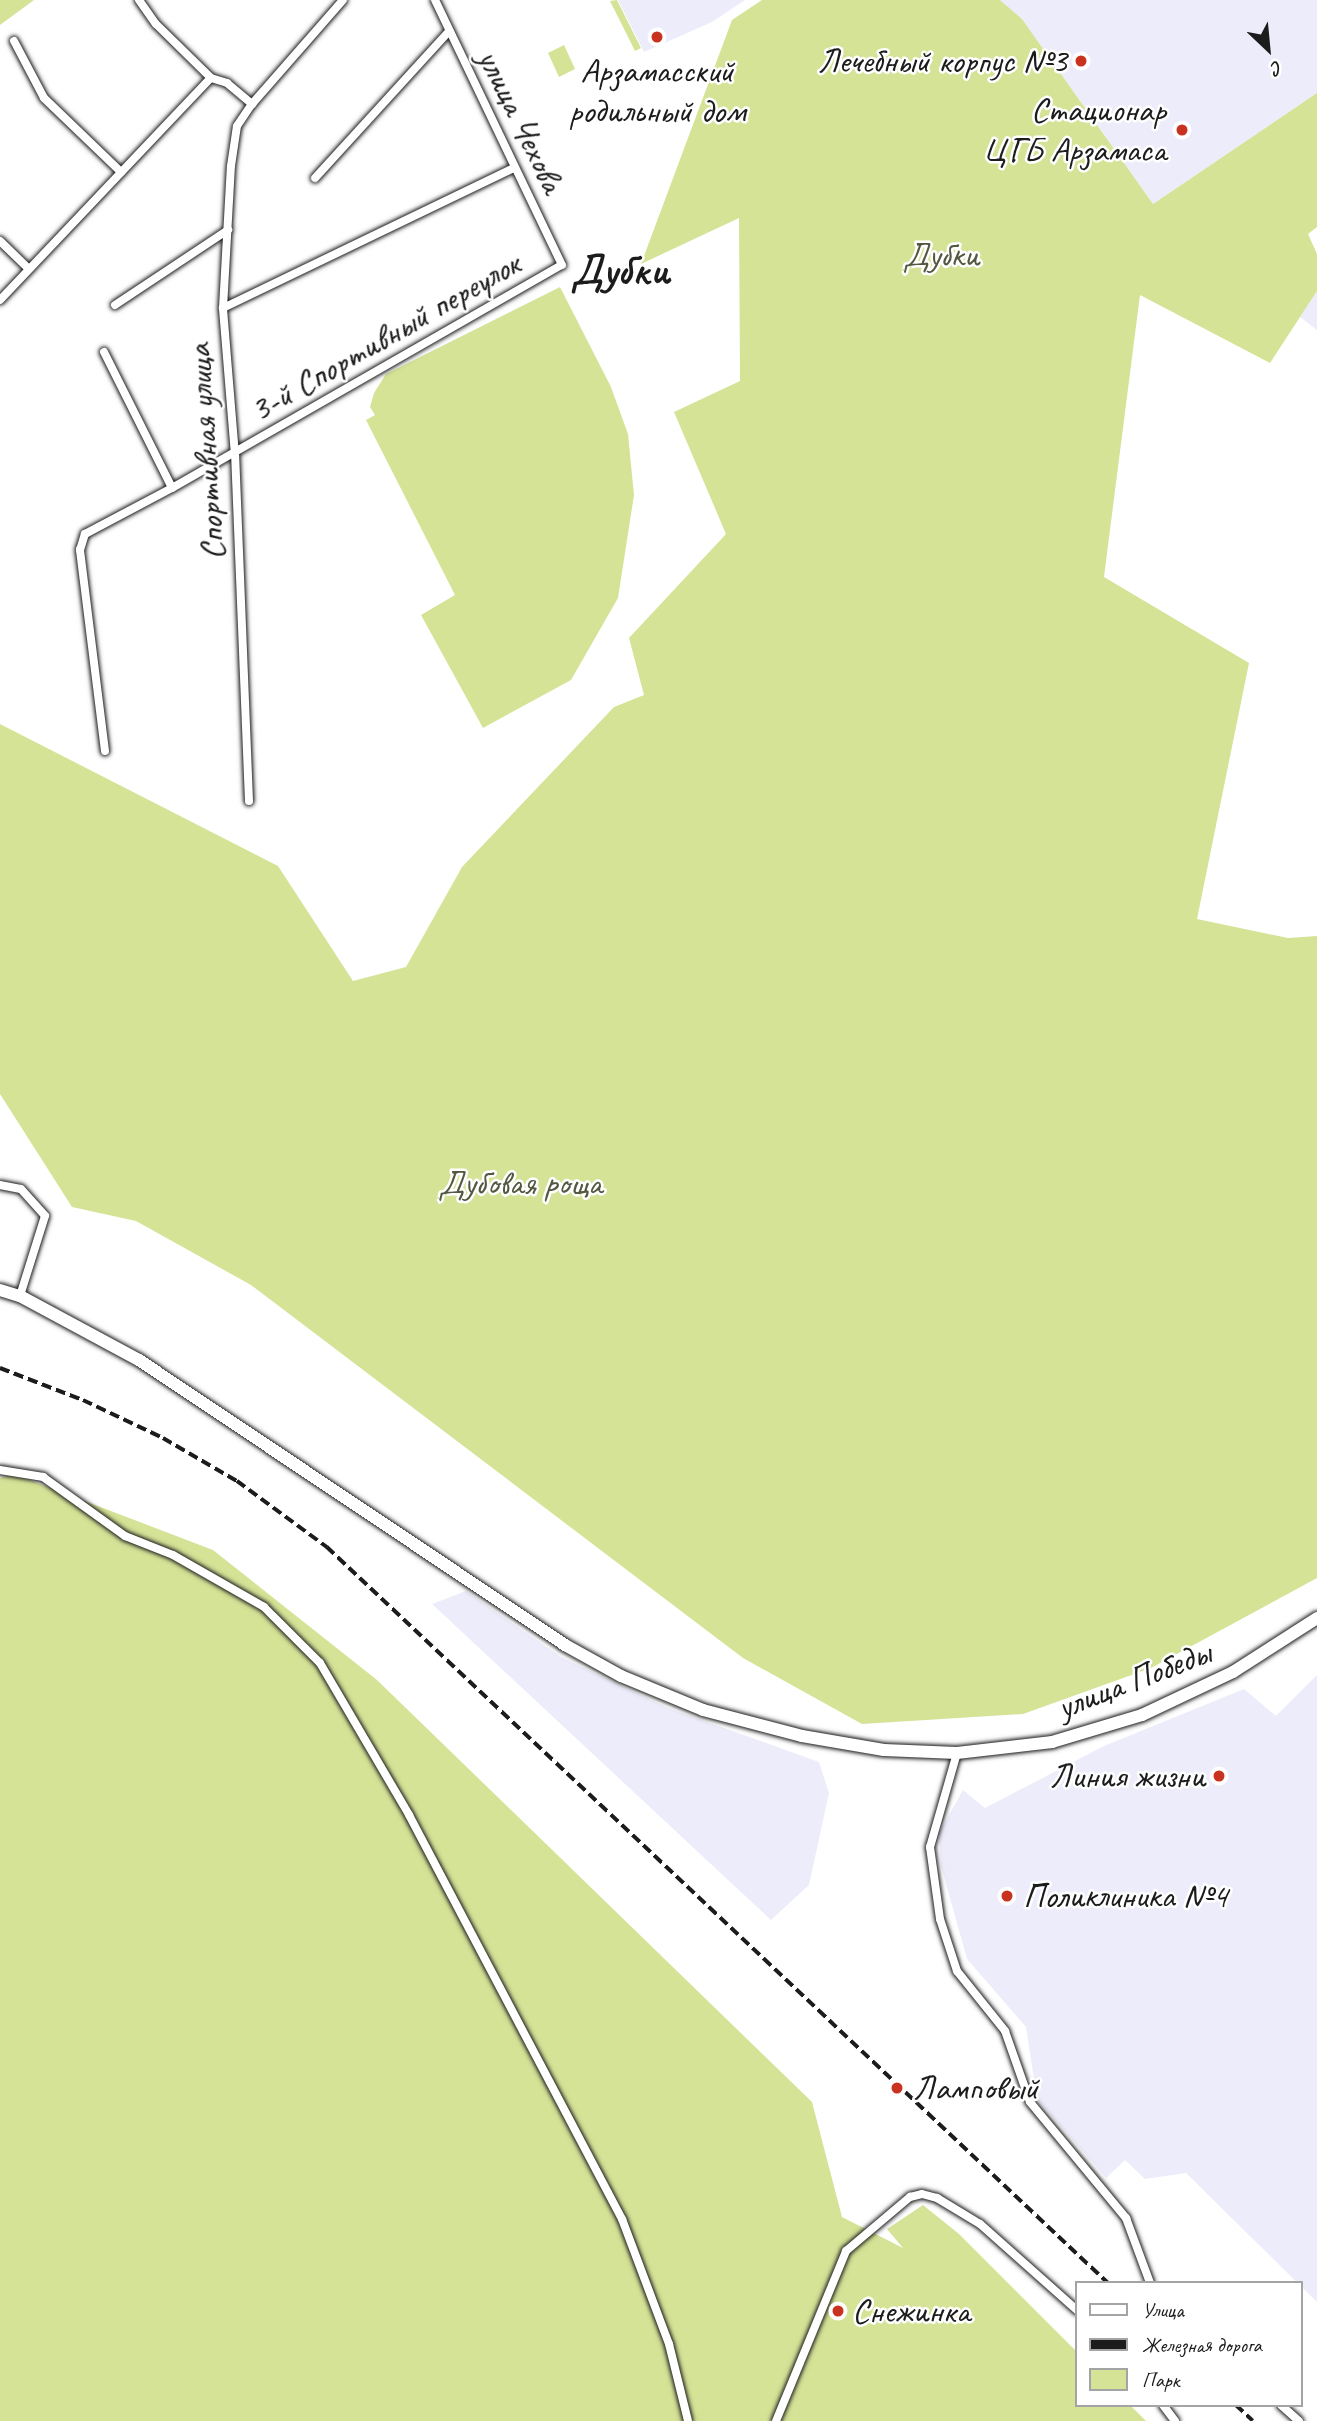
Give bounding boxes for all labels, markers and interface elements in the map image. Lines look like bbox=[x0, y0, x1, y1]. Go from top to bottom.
north arrow bbox=[1233, 14, 1303, 84]
marker: Арзамасский родильный дом bbox=[647, 27, 667, 47]
place label: Лечебный корпус №3 bbox=[818, 40, 1067, 82]
street label: улица Чехова bbox=[468, 42, 574, 200]
place label: Арзамасский родильный дом bbox=[569, 50, 745, 132]
marker: Лечебный корпус №3 bbox=[1073, 53, 1089, 69]
text: С bbox=[1268, 55, 1287, 81]
place label: Стационар ЦГБ Арзамаса bbox=[983, 89, 1166, 171]
marker: Стационар ЦГБ Арзамаса bbox=[1172, 120, 1192, 140]
park label: Дубки bbox=[903, 234, 979, 276]
street label: 3-й Спортивный переулок bbox=[243, 243, 527, 431]
district label: Дубки bbox=[570, 246, 670, 296]
street label: Спортивная улица bbox=[177, 342, 235, 562]
park label: Дубовая роща bbox=[437, 1162, 603, 1204]
street label: улица Победы bbox=[1051, 1632, 1217, 1728]
place label: Линия жизни bbox=[1048, 1755, 1205, 1797]
marker: Линия жизни bbox=[1211, 1768, 1227, 1784]
place label: Поликлиника №4 bbox=[1023, 1875, 1227, 1917]
marker: Поликлиника №4 bbox=[997, 1886, 1017, 1906]
place label: Ламповый bbox=[913, 2067, 1038, 2109]
marker: Ламповый bbox=[887, 2078, 907, 2098]
legend bbox=[1076, 2281, 1303, 2407]
place label: Снежинка bbox=[852, 2290, 970, 2332]
text: Улица bbox=[1142, 2297, 1184, 2323]
marker: Снежинка bbox=[830, 2303, 846, 2319]
text: Железная дорога bbox=[1142, 2332, 1262, 2358]
text: Парк bbox=[1142, 2367, 1179, 2393]

